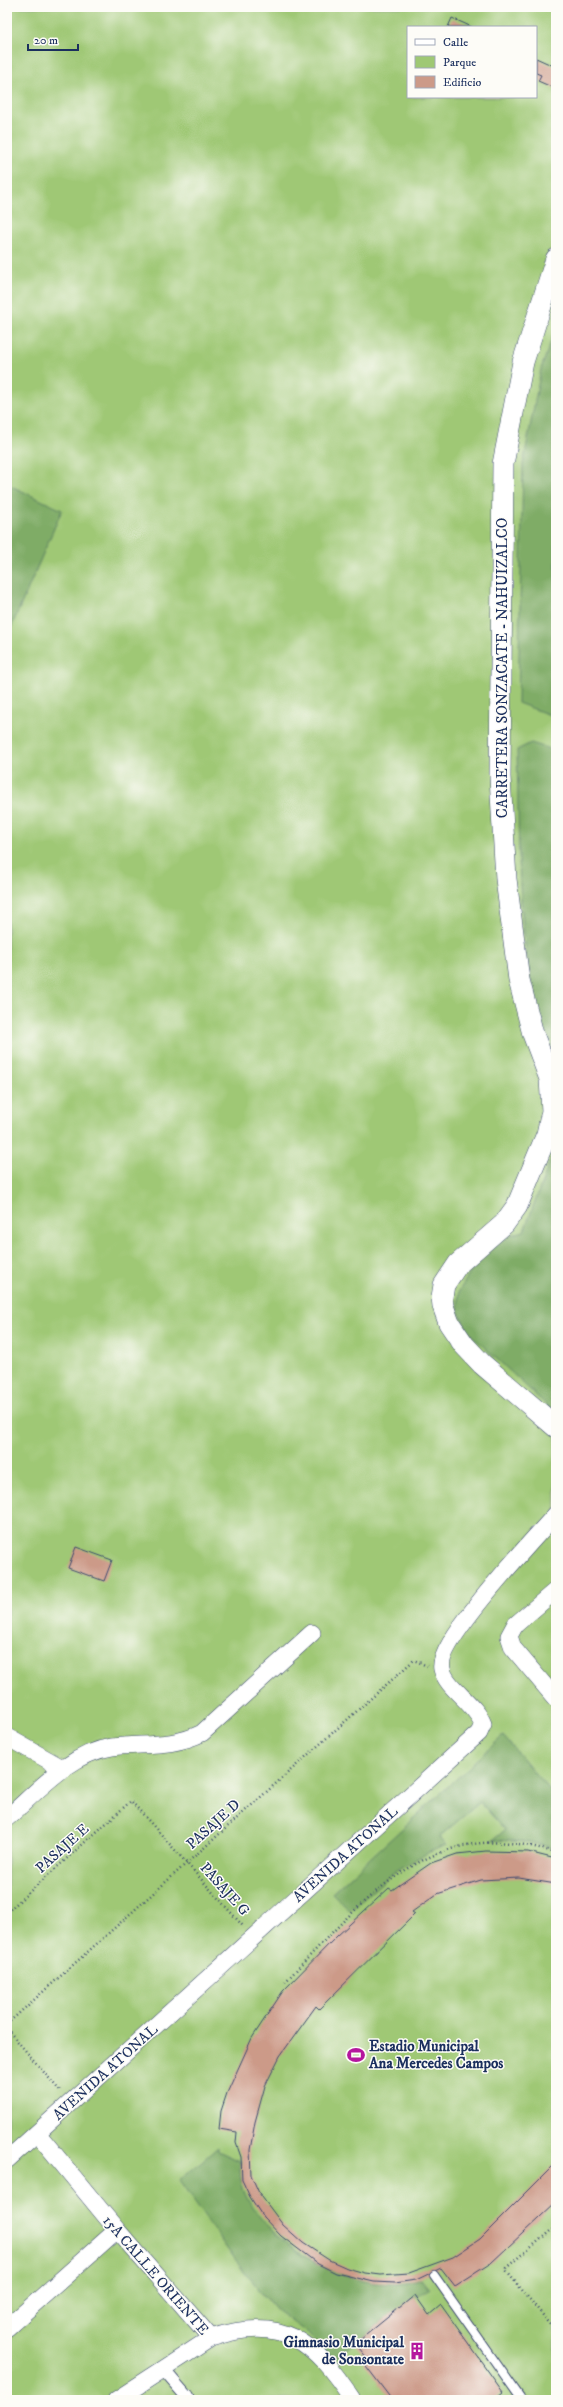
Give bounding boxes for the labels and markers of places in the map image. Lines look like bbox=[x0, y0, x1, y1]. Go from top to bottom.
place label: Estadio Municipal Ana Mercedes Campos bbox=[368, 2037, 503, 2073]
sports icon: Estadio Municipal Ana Mercedes Campos bbox=[346, 2045, 366, 2065]
place label: Gimnasio Municipal de Sonsontate bbox=[284, 2333, 405, 2369]
building icon: Gimnasio Municipal de Sonsontate bbox=[407, 2341, 427, 2361]

